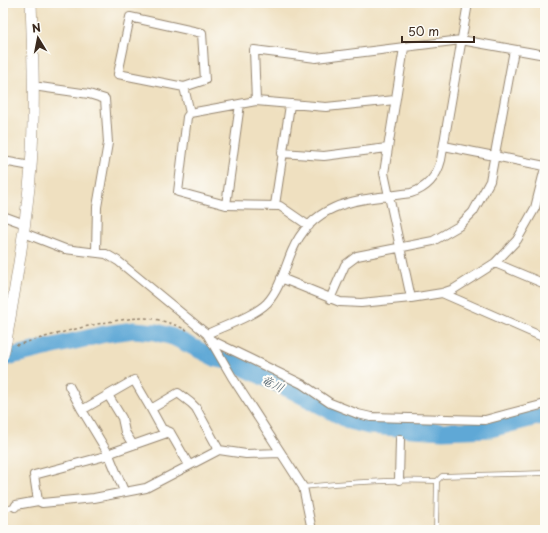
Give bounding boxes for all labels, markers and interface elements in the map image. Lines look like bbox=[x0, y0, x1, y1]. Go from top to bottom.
north arrow bbox=[18, 18, 58, 58]
text: N bbox=[30, 18, 42, 37]
scale bar bbox=[402, 18, 474, 44]
text: 50 m bbox=[408, 22, 439, 40]
water label: 竜川 bbox=[258, 370, 288, 396]

